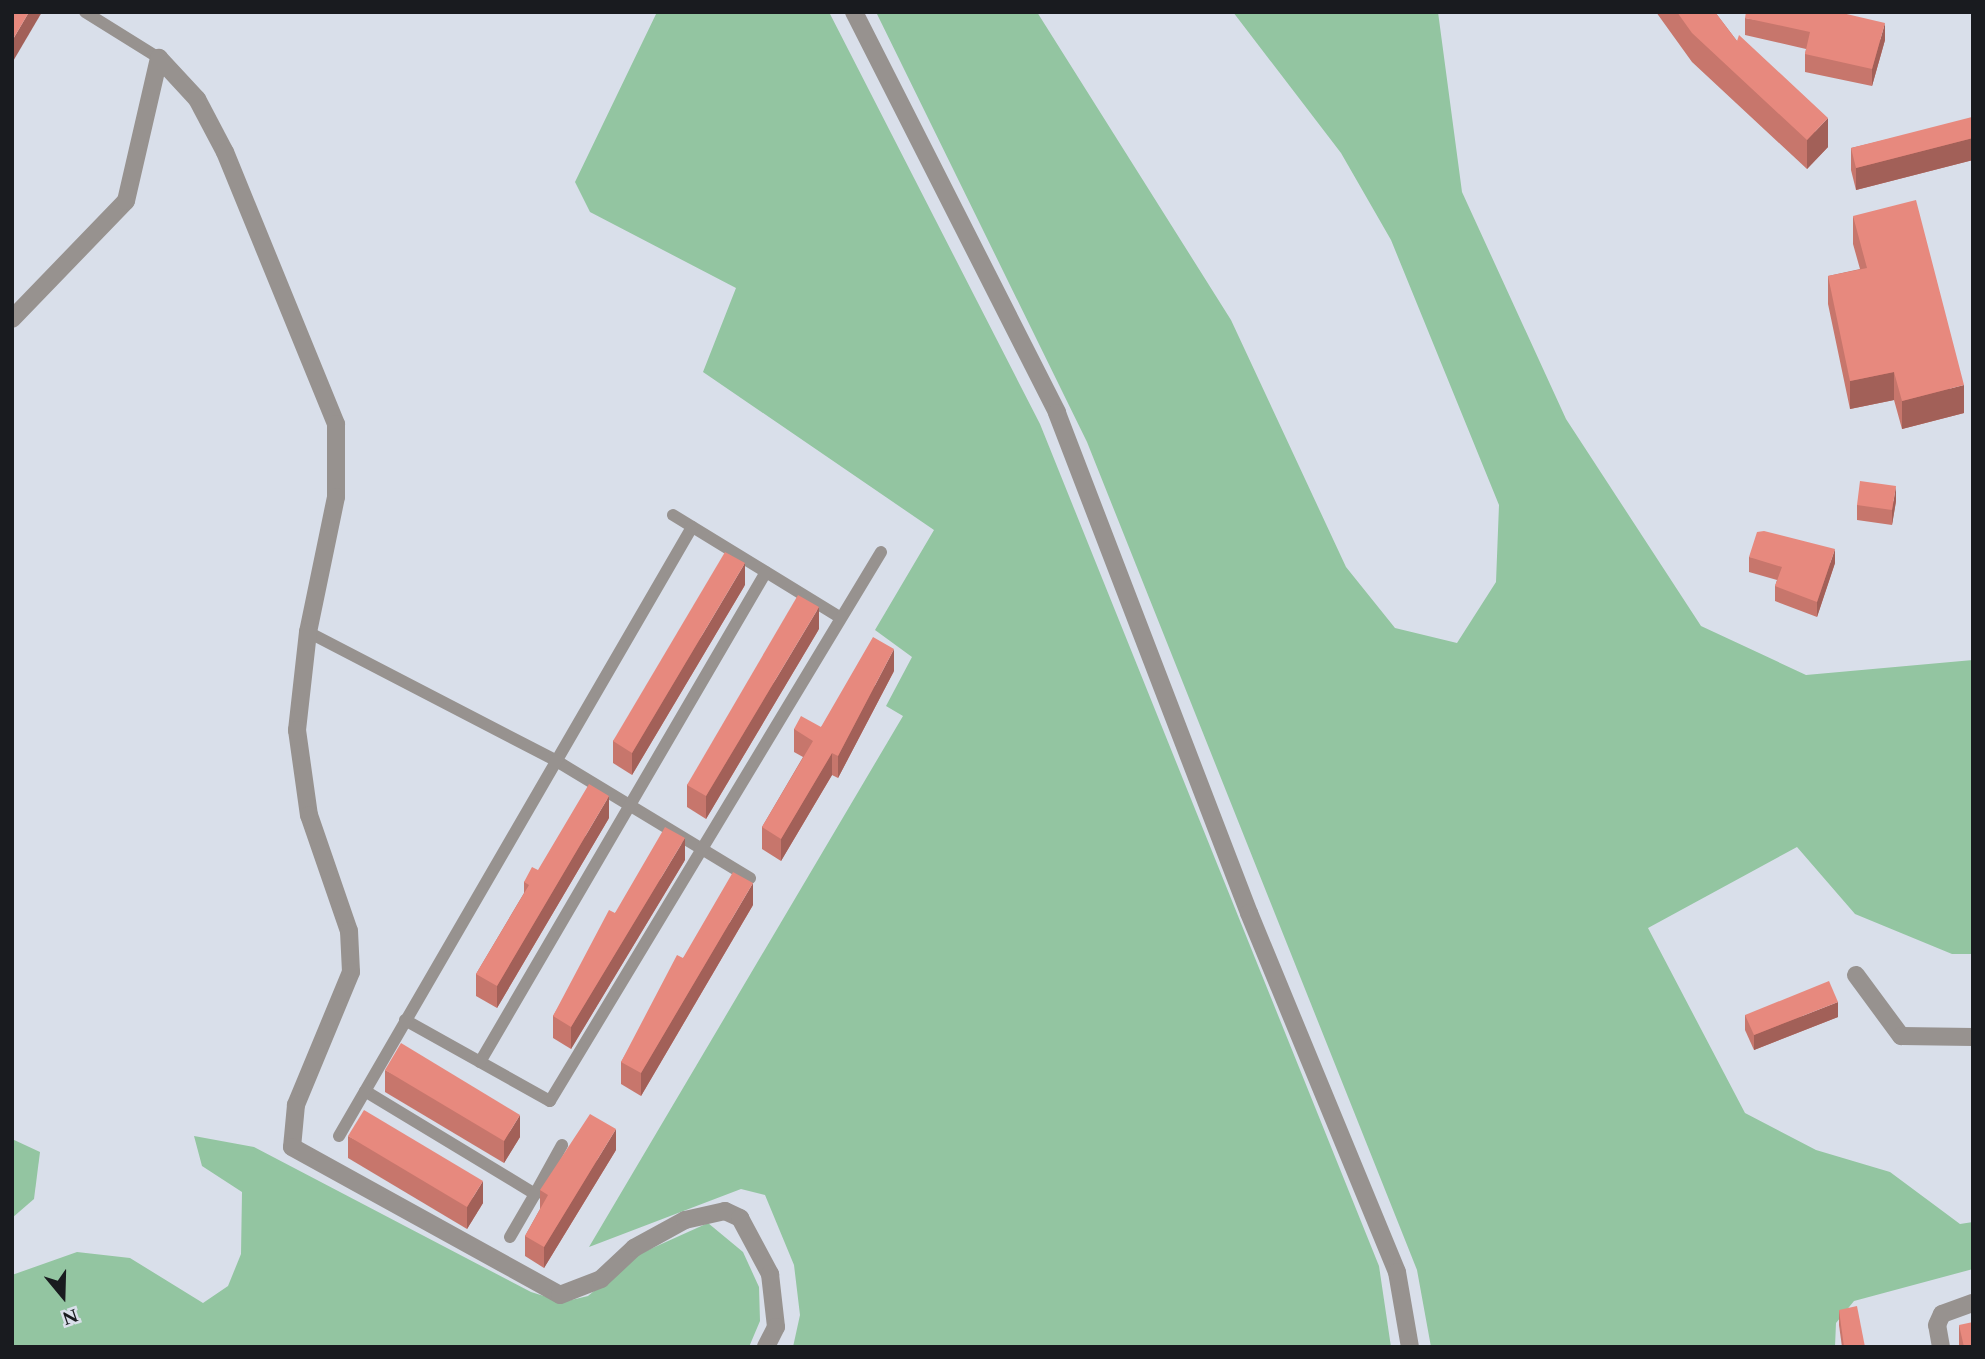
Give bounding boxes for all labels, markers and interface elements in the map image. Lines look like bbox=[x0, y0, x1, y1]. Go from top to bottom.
north arrow bbox=[28, 1261, 98, 1331]
text: N bbox=[58, 1300, 82, 1333]

